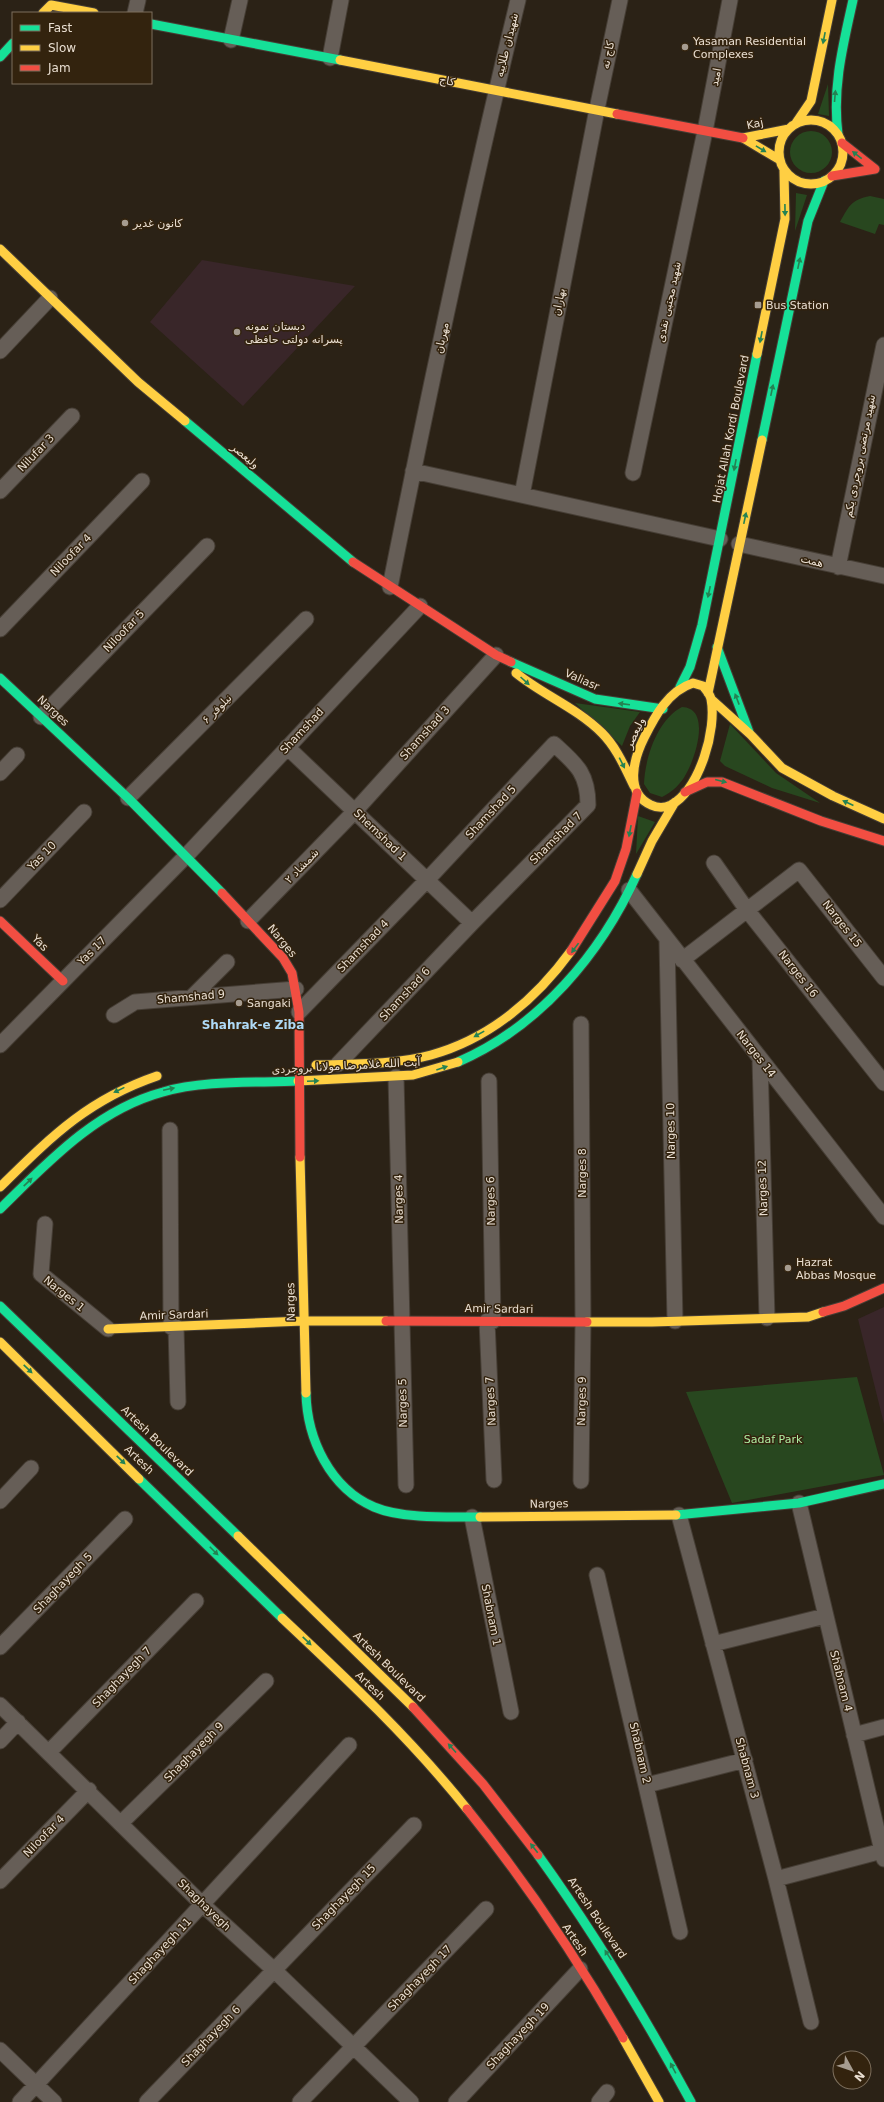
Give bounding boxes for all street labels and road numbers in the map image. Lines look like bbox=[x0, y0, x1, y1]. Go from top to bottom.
street label: شهیدان طلاییه bbox=[493, 12, 521, 78]
street label: کاج نه bbox=[599, 39, 617, 70]
street label: امید bbox=[708, 67, 724, 87]
street label: کاج bbox=[438, 73, 457, 89]
street label: Kaj bbox=[745, 116, 765, 132]
street label: شهید مجتبی نقدی bbox=[654, 260, 684, 344]
street label: بهاران bbox=[550, 287, 568, 317]
street label: مهربان bbox=[432, 321, 452, 355]
street label: Hojat Allah Kordi Boulevard bbox=[710, 354, 752, 504]
street label: شهید مرتضی بروجردی یکم bbox=[842, 393, 878, 519]
street label: Nilufar 3 bbox=[15, 432, 57, 474]
street label: ولیعصر bbox=[227, 440, 262, 472]
street label: Niloofar 4 bbox=[48, 531, 94, 579]
street label: همت bbox=[799, 552, 825, 570]
street label: Niloofar 5 bbox=[101, 607, 147, 655]
street label: Valiasr bbox=[563, 667, 602, 694]
street label: نیلوفر ۶ bbox=[200, 692, 234, 726]
street label: Narges bbox=[34, 693, 72, 729]
street label: Shamshad 3 bbox=[397, 703, 453, 763]
street label: Shamshad bbox=[278, 705, 326, 757]
street label: ولیعصر bbox=[622, 715, 648, 752]
street label: Shamshad 5 bbox=[463, 783, 519, 841]
street label: Shemshad 1 bbox=[351, 807, 409, 863]
street label: Shamshad 7 bbox=[527, 809, 585, 867]
street label: Yas 10 bbox=[24, 839, 59, 874]
street label: شمشاد ۲ bbox=[282, 846, 322, 886]
street label: Narges 15 bbox=[820, 898, 864, 950]
street label: Shamshad 4 bbox=[335, 917, 391, 975]
street label: Narges bbox=[265, 922, 299, 960]
street label: Yas bbox=[28, 931, 51, 954]
street label: Yas 17 bbox=[74, 934, 109, 969]
street label: Narges 16 bbox=[776, 948, 820, 1000]
street label: Shamshad 6 bbox=[377, 965, 433, 1023]
street label: Shamshad 9 bbox=[156, 988, 226, 1006]
street label: Narges 14 bbox=[734, 1028, 778, 1080]
street label: آیت الله غلامرضا مولانا بروجردی bbox=[271, 1055, 422, 1076]
street label: Narges 10 bbox=[664, 1103, 678, 1159]
street label: Narges 8 bbox=[576, 1148, 589, 1198]
street label: Narges 12 bbox=[756, 1160, 770, 1216]
street label: Narges 4 bbox=[392, 1174, 406, 1224]
street label: Narges 6 bbox=[484, 1176, 498, 1226]
street label: Narges 1 bbox=[41, 1273, 87, 1315]
street label: Narges bbox=[284, 1282, 298, 1322]
street label: Amir Sardari bbox=[465, 1302, 533, 1316]
street label: Amir Sardari bbox=[139, 1307, 209, 1323]
street label: Narges 7 bbox=[483, 1376, 499, 1426]
street label: Narges 9 bbox=[575, 1376, 589, 1426]
street label: Narges 5 bbox=[396, 1378, 410, 1428]
street label: Artesh Boulevard bbox=[118, 1403, 196, 1479]
street label: Artesh bbox=[122, 1443, 156, 1477]
street label: Narges bbox=[529, 1497, 569, 1511]
street label: Shaghayegh 5 bbox=[31, 1550, 95, 1616]
street label: Shabnam 1 bbox=[479, 1583, 503, 1647]
street label: Artesh Boulevard bbox=[350, 1629, 428, 1705]
street label: Shaghayegh 7 bbox=[90, 1644, 154, 1710]
street label: Shabnam 4 bbox=[827, 1649, 855, 1713]
street label: Artesh bbox=[353, 1669, 387, 1703]
street label: Shaghayegh 9 bbox=[161, 1719, 227, 1785]
street label: Shabnam 2 bbox=[627, 1721, 653, 1785]
street label: Shabnam 3 bbox=[733, 1736, 761, 1800]
street label: Niloofar 4 bbox=[21, 1812, 67, 1860]
street label: Shaghayegh 15 bbox=[309, 1862, 379, 1932]
street label: Artesh Boulevard bbox=[565, 1875, 629, 1961]
street label: Shaghayegh bbox=[175, 1876, 233, 1934]
street label: Shaghayegh 11 bbox=[126, 1915, 194, 1987]
street label: Artesh bbox=[560, 1921, 590, 1959]
street label: Shaghayegh 17 bbox=[385, 1943, 455, 2013]
street label: Shaghayegh 19 bbox=[484, 2000, 552, 2072]
street label: Shaghayegh 6 bbox=[179, 2003, 243, 2069]

